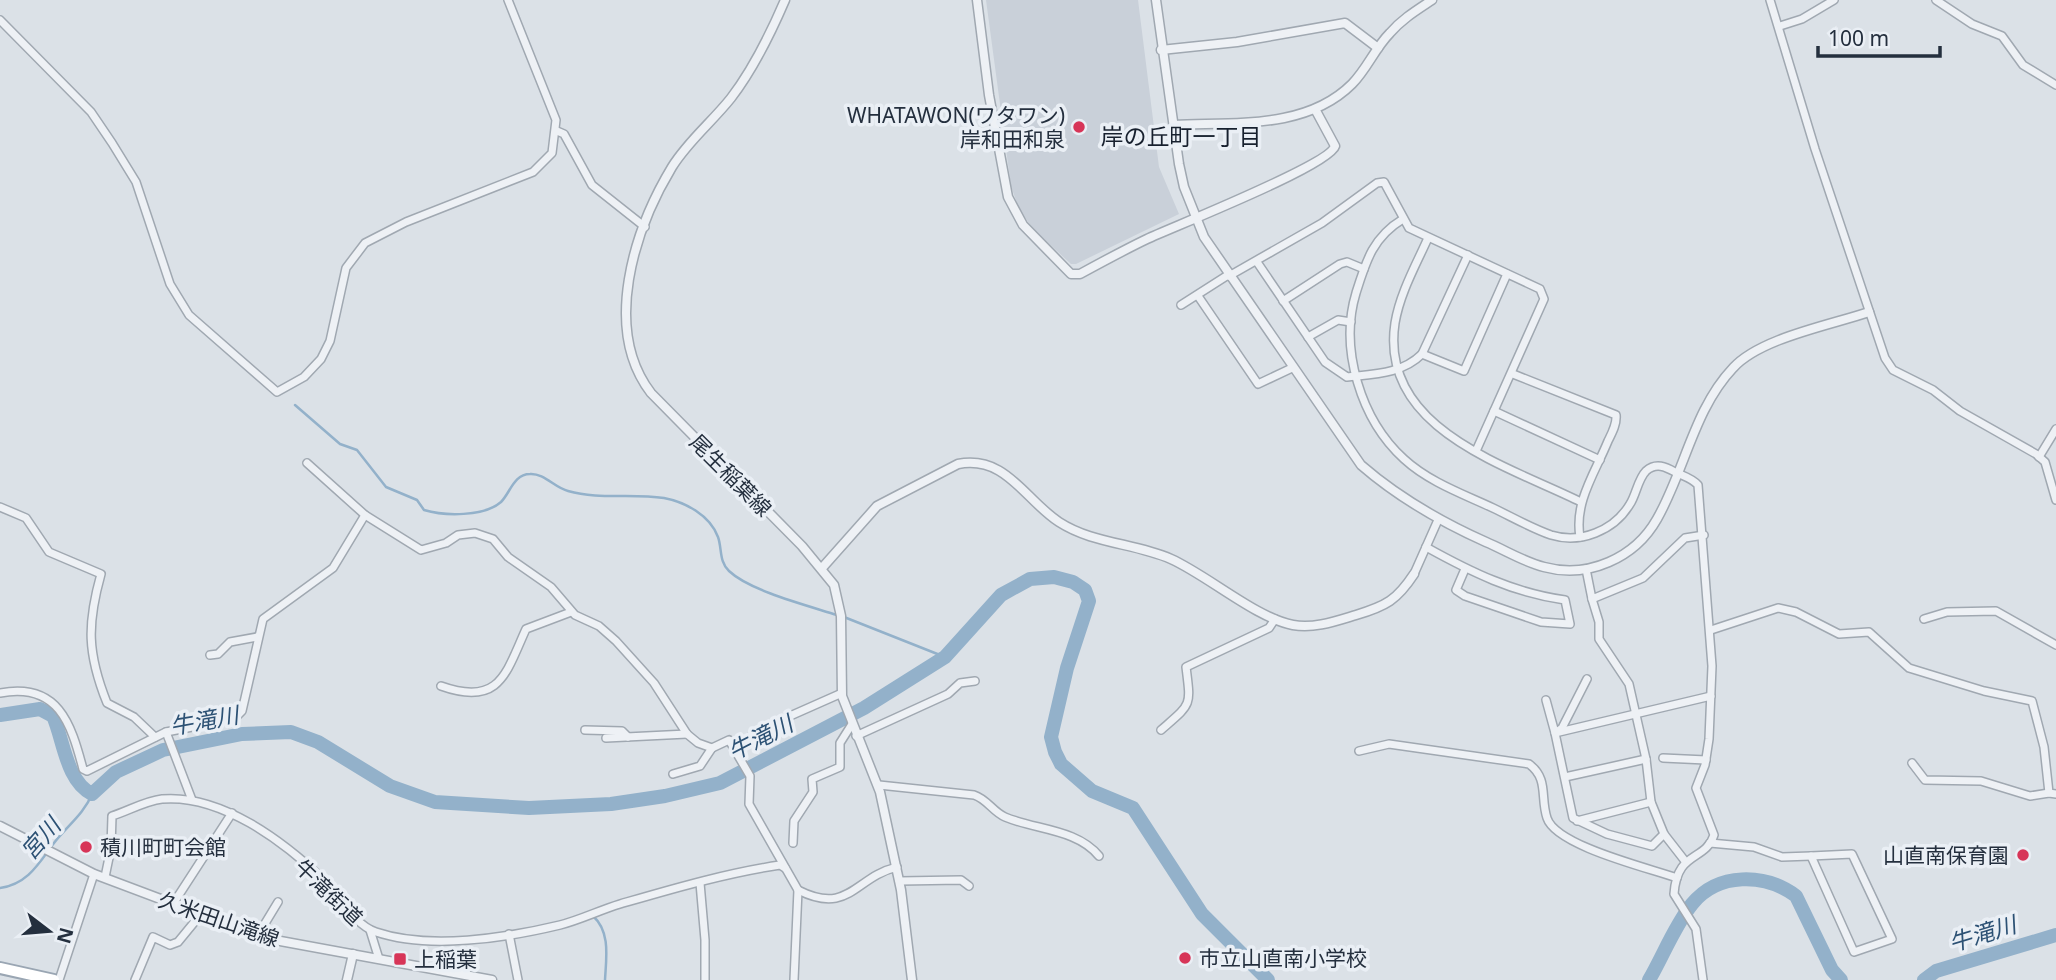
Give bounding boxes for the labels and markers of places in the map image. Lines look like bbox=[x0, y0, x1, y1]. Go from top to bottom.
place label: WHATAWON(ワタワン) 岸和田和泉 bbox=[847, 101, 1065, 153]
marker: WHATAWON(ワタワン) 岸和田和泉 bbox=[1071, 119, 1087, 135]
place label: 積川町町会館 bbox=[100, 833, 226, 861]
marker: 積川町町会館 bbox=[78, 839, 94, 855]
place label: 山直南保育園 bbox=[1883, 841, 2009, 869]
marker: 山直南保育園 bbox=[2015, 847, 2031, 863]
place label: 市立山直南小学校 bbox=[1199, 944, 1367, 972]
place label: 上稲葉 bbox=[414, 945, 477, 973]
marker: 市立山直南小学校 bbox=[1177, 950, 1193, 966]
marker: 上稲葉 bbox=[392, 951, 408, 967]

